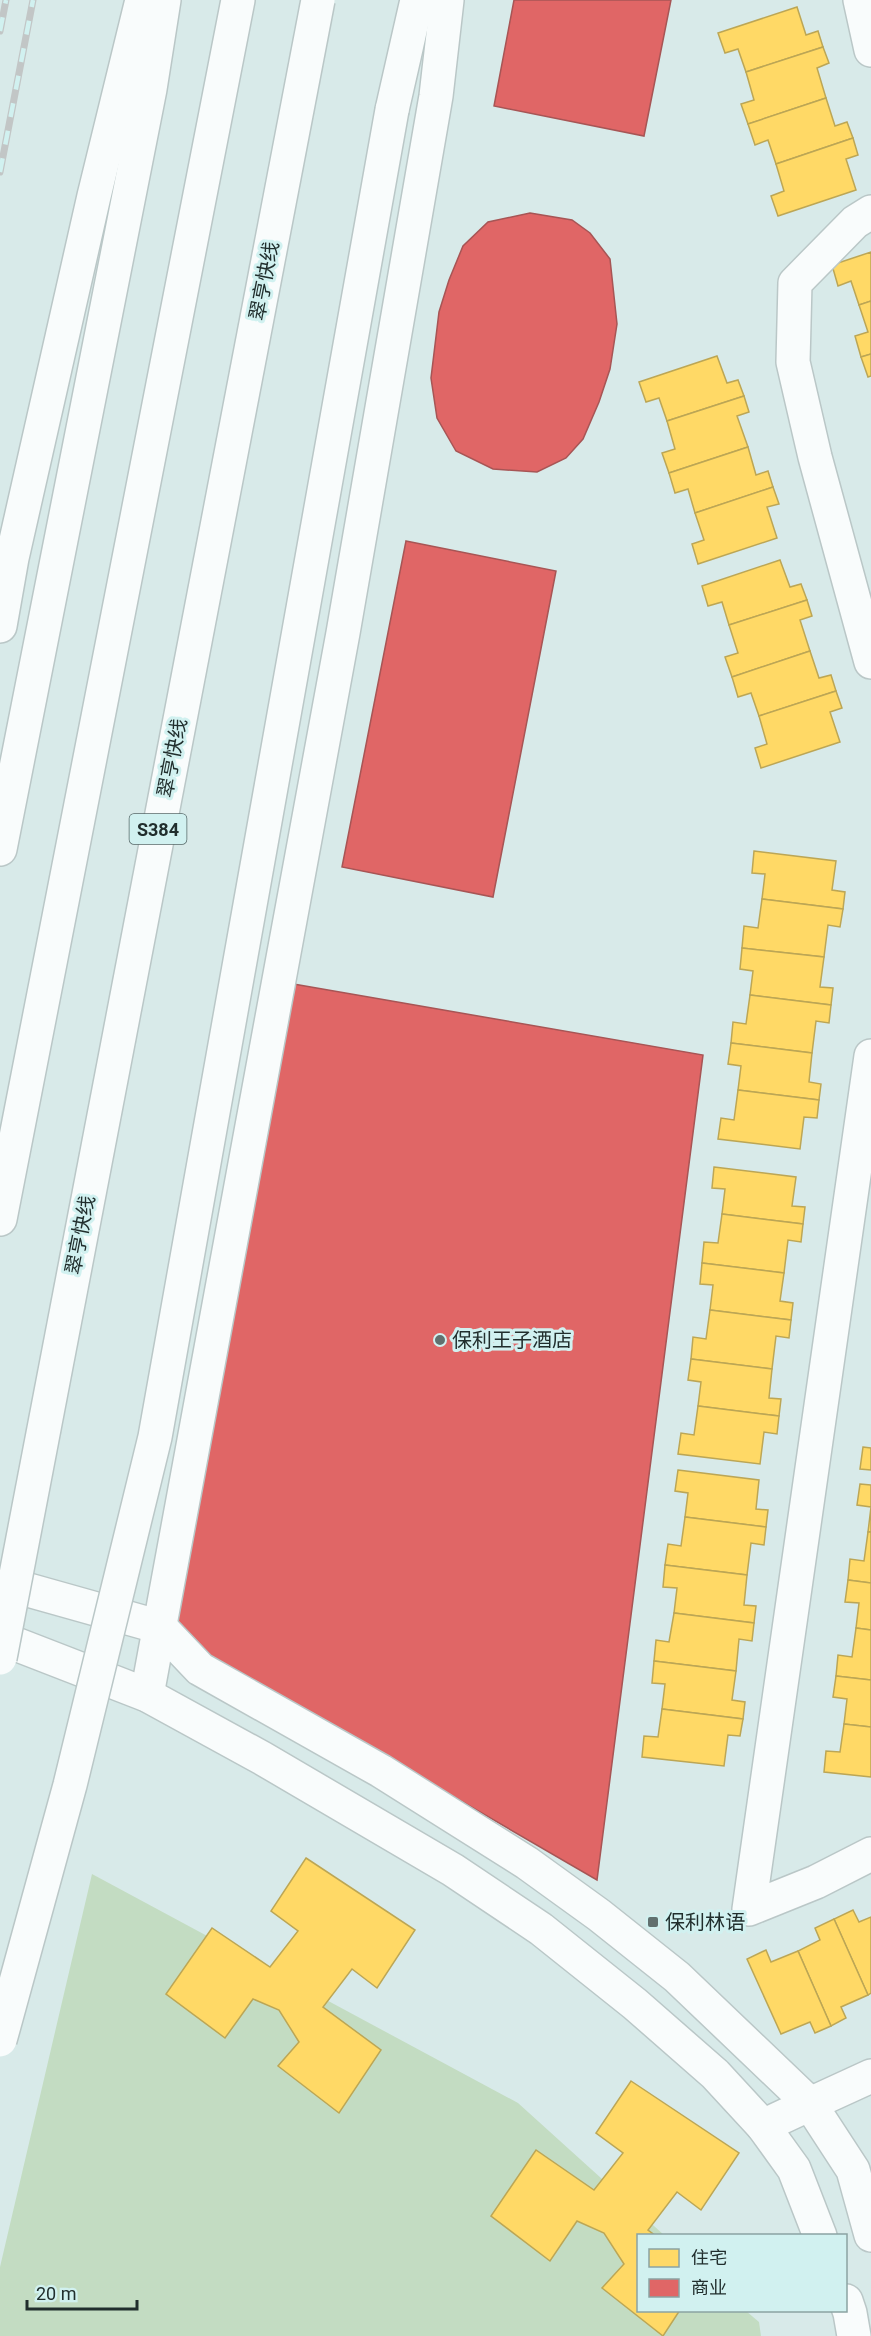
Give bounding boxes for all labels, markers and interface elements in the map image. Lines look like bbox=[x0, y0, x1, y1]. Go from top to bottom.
street label: 翠亨快线 bbox=[245, 239, 283, 323]
street label: 翠亨快线 bbox=[153, 716, 191, 800]
road number: S384 bbox=[130, 814, 186, 844]
street label: 翠亨快线 bbox=[61, 1193, 99, 1277]
place label: 保利王子酒店 bbox=[452, 1328, 572, 1352]
marker: 保利王子酒店 bbox=[433, 1333, 447, 1347]
place label: 保利林语 bbox=[665, 1910, 745, 1934]
marker: 保利林语 bbox=[646, 1915, 660, 1929]
legend bbox=[637, 2234, 847, 2312]
text: 住宅 bbox=[691, 2247, 727, 2268]
scale bar bbox=[27, 2273, 136, 2311]
text: 商业 bbox=[691, 2277, 727, 2298]
text: 20 m bbox=[36, 2283, 76, 2304]

